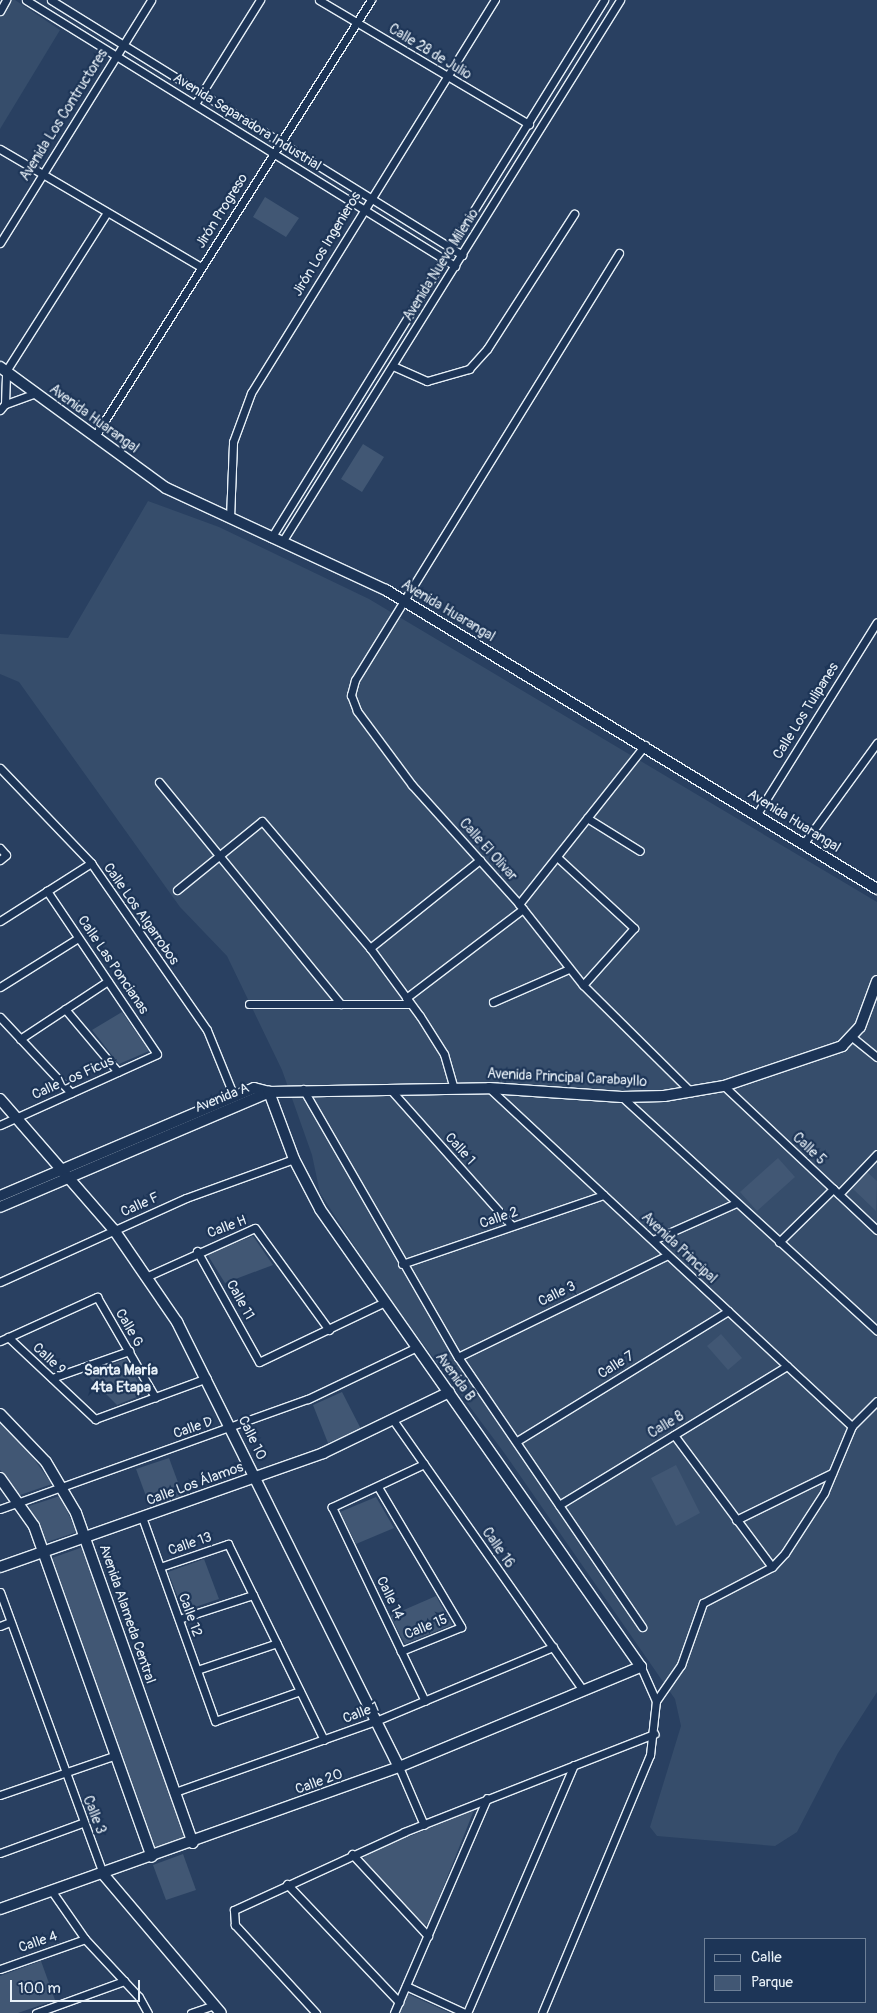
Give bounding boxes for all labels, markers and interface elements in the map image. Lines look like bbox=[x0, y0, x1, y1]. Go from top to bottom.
street label: Calle 28 de Julio bbox=[386, 21, 474, 83]
street label: Avenida Los Contructores bbox=[17, 46, 111, 184]
street label: Avenida Separadora Industrial bbox=[170, 69, 324, 175]
street label: Jirón Progreso bbox=[192, 171, 252, 251]
street label: Jirón Los Ingenieros bbox=[289, 189, 365, 299]
street label: Avenida Nuevo Milenio bbox=[400, 206, 482, 324]
street label: Avenida Huarangal bbox=[46, 381, 142, 457]
street label: Avenida Huarangal bbox=[398, 576, 498, 646]
street label: Calle Los Tulipanes bbox=[770, 660, 842, 762]
street label: Avenida Huarangal bbox=[744, 786, 844, 856]
street label: Calle El Olivar bbox=[456, 815, 520, 885]
street label: Calle Los Algarrobos bbox=[100, 860, 182, 968]
street label: Calle Las Poncianas bbox=[74, 913, 152, 1017]
street label: Calle Los Ficus bbox=[29, 1052, 117, 1104]
street label: Avenida Principal Carabayllo bbox=[487, 1065, 647, 1091]
street label: Avenida A bbox=[192, 1080, 252, 1116]
street label: Calle 5 bbox=[789, 1129, 829, 1169]
street label: Calle 1 bbox=[441, 1130, 479, 1168]
street label: Calle F bbox=[118, 1189, 162, 1221]
street label: Calle 2 bbox=[478, 1204, 520, 1232]
street label: Avenida Principal bbox=[638, 1209, 720, 1287]
street label: Calle H bbox=[205, 1212, 249, 1242]
street label: Calle 11 bbox=[222, 1277, 258, 1323]
street label: Calle 3 bbox=[536, 1278, 578, 1310]
street label: Calle G bbox=[111, 1306, 147, 1350]
street label: Calle 9 bbox=[29, 1340, 69, 1378]
street label: Calle 7 bbox=[595, 1348, 637, 1382]
street label: Avenida B bbox=[432, 1349, 478, 1405]
district label: Santa María 4ta Etapa bbox=[84, 1361, 158, 1396]
street label: Calle 8 bbox=[645, 1408, 687, 1442]
street label: Calle D bbox=[171, 1413, 215, 1443]
street label: Calle 10 bbox=[234, 1413, 270, 1463]
street label: Calle Los Álamos bbox=[144, 1459, 246, 1509]
street label: Calle 16 bbox=[478, 1525, 518, 1571]
street label: Calle 13 bbox=[166, 1529, 214, 1559]
street label: Avenida Alameda Central bbox=[95, 1542, 159, 1686]
street label: Calle 14 bbox=[373, 1574, 407, 1622]
street label: Calle 12 bbox=[174, 1591, 206, 1639]
street label: Calle 15 bbox=[402, 1611, 450, 1643]
street label: Calle 1 bbox=[341, 1698, 381, 1728]
street label: Calle 20 bbox=[293, 1766, 345, 1798]
street label: Calle 3 bbox=[79, 1794, 109, 1836]
street label: Calle 4 bbox=[16, 1928, 60, 1956]
legend bbox=[704, 1938, 867, 2003]
text: Calle bbox=[751, 1948, 782, 1967]
scale bar bbox=[12, 1970, 142, 2002]
text: Parque bbox=[751, 1973, 793, 1992]
text: 100 m bbox=[18, 1979, 61, 1998]

